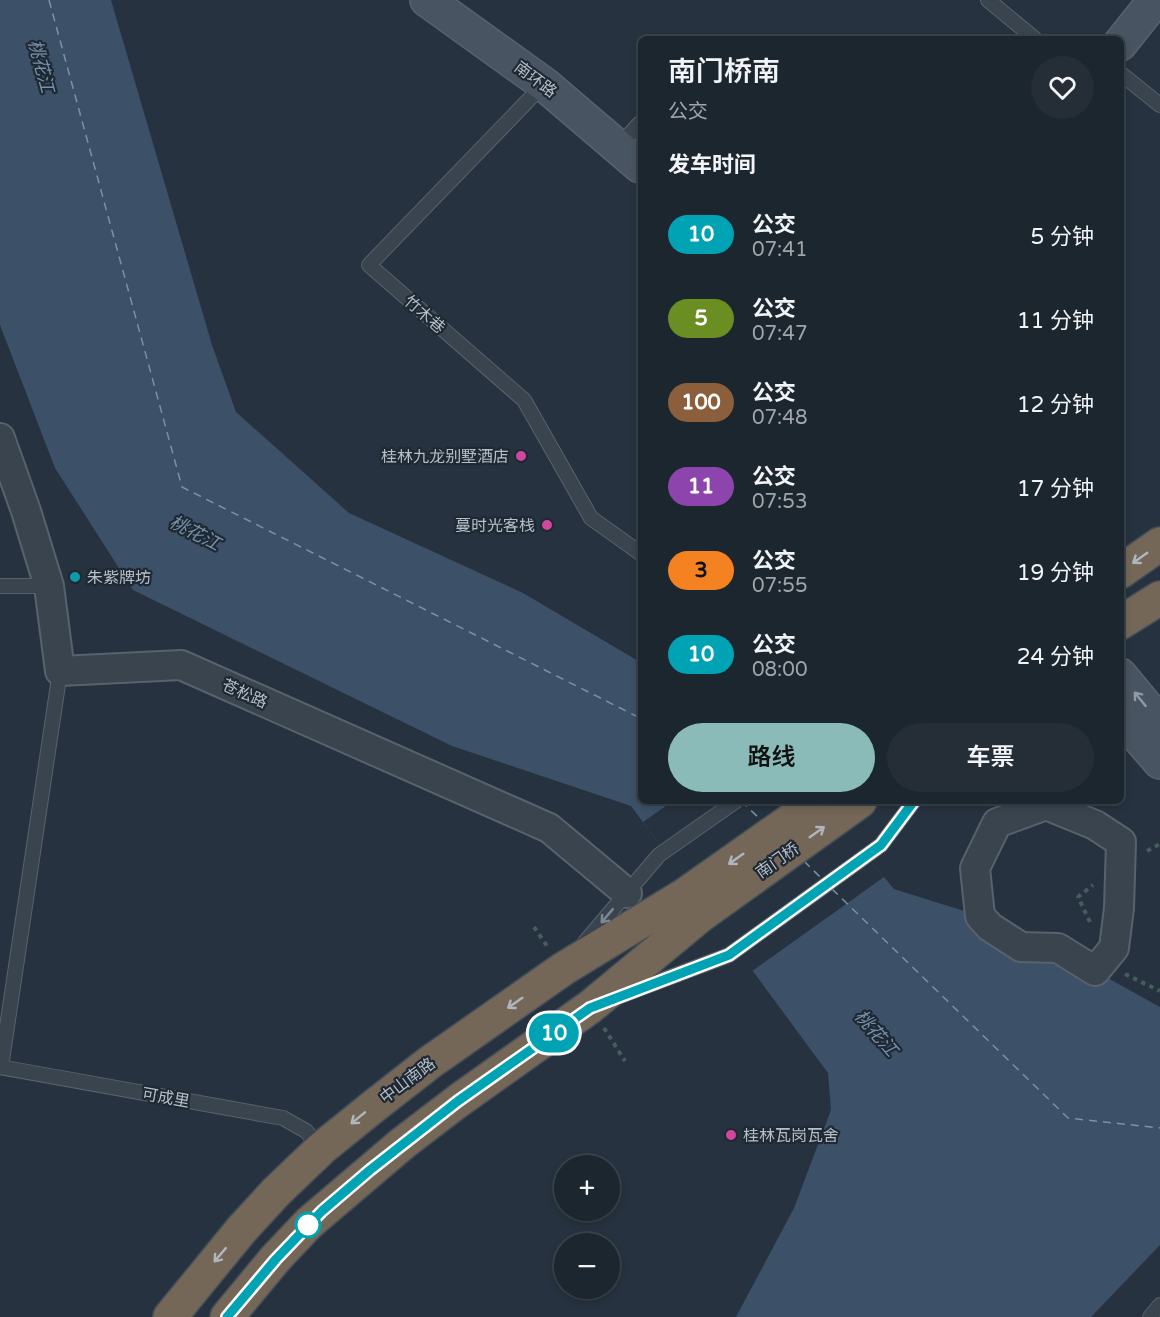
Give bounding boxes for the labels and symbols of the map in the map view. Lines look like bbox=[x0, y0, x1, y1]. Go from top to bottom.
water label: 桃花江 bbox=[23, 37, 59, 97]
street label: 南环路 bbox=[510, 57, 561, 102]
street label: 竹木巷 bbox=[400, 291, 449, 338]
place label: 桂林九龙别墅酒店 bbox=[381, 447, 509, 467]
marker: 桂林九龙别墅酒店 bbox=[514, 449, 528, 463]
water label: 桃花江 bbox=[166, 511, 226, 556]
place label: 蔓时光客栈 bbox=[455, 516, 535, 536]
marker: 蔓时光客栈 bbox=[540, 518, 554, 532]
one-way arrow bbox=[1133, 552, 1149, 564]
place label: 朱紫牌坊 bbox=[87, 568, 151, 588]
marker: 朱紫牌坊 bbox=[68, 570, 82, 584]
street label: 苍松路 bbox=[219, 675, 271, 713]
one-way arrow bbox=[1134, 691, 1147, 707]
one-way arrow bbox=[808, 826, 824, 838]
street label: 南门桥 bbox=[752, 839, 803, 883]
one-way arrow bbox=[728, 853, 744, 865]
one-way arrow bbox=[601, 908, 614, 924]
one-way arrow bbox=[507, 997, 523, 1009]
water label: 桃花江 bbox=[850, 1005, 903, 1062]
line badge: 10 bbox=[527, 1014, 581, 1052]
street label: 中山南路 bbox=[376, 1054, 439, 1108]
street label: 可成里 bbox=[140, 1084, 191, 1112]
one-way arrow bbox=[350, 1112, 366, 1125]
place label: 桂林瓦岗瓦舍 bbox=[743, 1126, 839, 1146]
marker: 桂林瓦岗瓦舍 bbox=[724, 1128, 738, 1142]
unlabelled marker bbox=[295, 1212, 321, 1238]
one-way arrow bbox=[213, 1247, 226, 1263]

